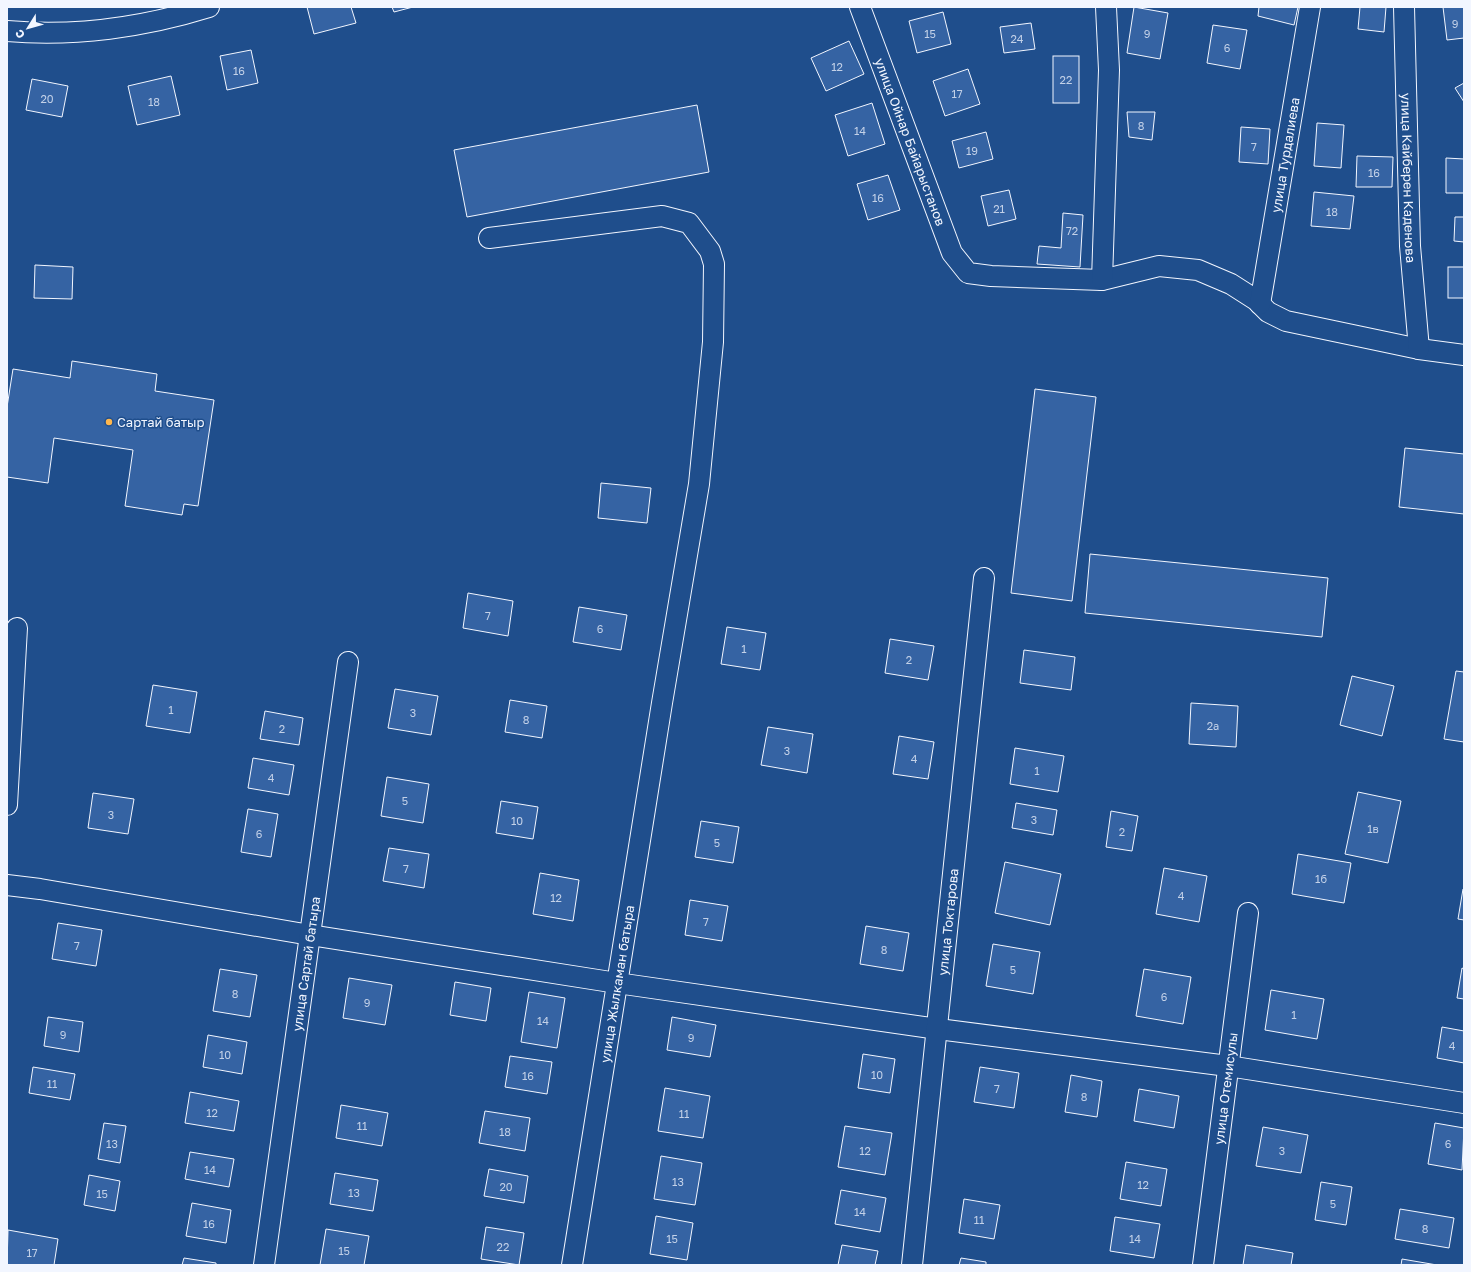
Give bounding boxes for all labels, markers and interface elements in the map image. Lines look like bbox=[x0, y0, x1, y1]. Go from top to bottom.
north arrow bbox=[8, 8, 48, 48]
house number: 9 bbox=[1452, 17, 1458, 30]
text: С bbox=[12, 27, 27, 41]
house number: 15 bbox=[924, 27, 936, 40]
house number: 9 bbox=[1144, 27, 1150, 40]
house number: 24 bbox=[1010, 32, 1024, 45]
house number: 6 bbox=[1224, 41, 1231, 54]
street label: улица Ойнар Байарыстанов bbox=[872, 56, 949, 228]
house number: 12 bbox=[831, 60, 843, 73]
house number: 16 bbox=[233, 64, 245, 77]
house number: 22 bbox=[1060, 73, 1072, 86]
house number: 17 bbox=[951, 87, 963, 100]
house number: 20 bbox=[40, 92, 54, 105]
street label: улица Кайберен Каденова bbox=[1398, 93, 1419, 264]
house number: 18 bbox=[148, 95, 160, 108]
street label: улица Турдалиева bbox=[1267, 96, 1303, 214]
house number: 8 bbox=[1138, 119, 1145, 132]
house number: 14 bbox=[854, 124, 866, 137]
house number: 7 bbox=[1251, 140, 1257, 153]
house number: 19 bbox=[966, 144, 978, 157]
house number: 16 bbox=[1368, 166, 1380, 179]
house number: 16 bbox=[872, 191, 884, 204]
house number: 21 bbox=[993, 202, 1005, 215]
house number: 18 bbox=[1326, 205, 1338, 218]
house number: 72 bbox=[1066, 224, 1078, 237]
place label: Сартай батыр bbox=[117, 414, 205, 430]
marker: Сартай батыр bbox=[104, 417, 114, 427]
house number: 7 bbox=[485, 609, 491, 622]
house number: 6 bbox=[597, 622, 604, 635]
house number: 1 bbox=[741, 642, 747, 655]
house number: 2 bbox=[906, 653, 912, 666]
house number: 1 bbox=[168, 703, 174, 716]
house number: 3 bbox=[410, 706, 416, 719]
house number: 8 bbox=[523, 713, 530, 726]
house number: 2а bbox=[1207, 719, 1219, 732]
house number: 2 bbox=[279, 722, 285, 735]
house number: 3 bbox=[784, 744, 790, 757]
house number: 4 bbox=[911, 752, 918, 765]
house number: 1 bbox=[1034, 764, 1040, 777]
house number: 4 bbox=[268, 771, 275, 784]
house number: 5 bbox=[402, 794, 408, 807]
house number: 3 bbox=[108, 808, 114, 821]
house number: 3 bbox=[1031, 813, 1037, 826]
house number: 10 bbox=[511, 814, 523, 827]
house number: 1в bbox=[1367, 822, 1379, 835]
house number: 2 bbox=[1119, 825, 1125, 838]
house number: 6 bbox=[256, 827, 263, 840]
house number: 5 bbox=[714, 836, 720, 849]
house number: 7 bbox=[403, 862, 409, 875]
street label: улица Токтарова bbox=[934, 868, 962, 976]
house number: 1б bbox=[1315, 872, 1327, 885]
house number: 4 bbox=[1178, 889, 1185, 902]
house number: 12 bbox=[550, 891, 562, 904]
street label: улица Сартай батыра bbox=[289, 895, 323, 1033]
street label: улица Жылкаман батыра bbox=[597, 904, 637, 1064]
house number: 7 bbox=[703, 915, 709, 928]
house number: 7 bbox=[74, 939, 80, 952]
house number: 8 bbox=[881, 943, 888, 956]
house number: 5 bbox=[1010, 963, 1016, 976]
house number: 8 bbox=[232, 987, 239, 1000]
house number: 6 bbox=[1161, 990, 1168, 1003]
house number: 9 bbox=[364, 996, 370, 1009]
house number: 1 bbox=[1291, 1008, 1297, 1021]
house number: 14 bbox=[537, 1014, 549, 1027]
house number: 9 bbox=[60, 1028, 66, 1041]
house number: 9 bbox=[688, 1031, 694, 1044]
street label: улица Отемисулы bbox=[1210, 1031, 1241, 1146]
house number: 4 bbox=[1449, 1039, 1456, 1052]
house number: 10 bbox=[219, 1048, 231, 1061]
house number: 10 bbox=[871, 1068, 883, 1081]
house number: 16 bbox=[522, 1069, 534, 1082]
house number: 11 bbox=[47, 1077, 57, 1090]
house number: 7 bbox=[994, 1082, 1000, 1095]
house number: 8 bbox=[1081, 1090, 1088, 1103]
house number: 12 bbox=[206, 1106, 218, 1119]
house number: 11 bbox=[679, 1107, 689, 1120]
house number: 11 bbox=[357, 1119, 367, 1132]
house number: 18 bbox=[499, 1125, 511, 1138]
house number: 13 bbox=[106, 1137, 118, 1150]
house number: 6 bbox=[1445, 1137, 1452, 1150]
house number: 12 bbox=[859, 1144, 871, 1157]
house number: 3 bbox=[1279, 1144, 1285, 1157]
house number: 14 bbox=[204, 1163, 216, 1176]
house number: 13 bbox=[672, 1175, 684, 1188]
house number: 12 bbox=[1137, 1178, 1149, 1191]
house number: 20 bbox=[499, 1180, 513, 1193]
house number: 13 bbox=[348, 1186, 360, 1199]
house number: 15 bbox=[96, 1187, 108, 1200]
house number: 5 bbox=[1330, 1197, 1336, 1210]
house number: 14 bbox=[854, 1205, 866, 1218]
house number: 11 bbox=[974, 1213, 984, 1226]
house number: 16 bbox=[203, 1217, 215, 1230]
house number: 8 bbox=[1422, 1222, 1429, 1235]
house number: 15 bbox=[666, 1232, 678, 1245]
house number: 14 bbox=[1129, 1232, 1141, 1245]
house number: 22 bbox=[497, 1240, 509, 1253]
house number: 15 bbox=[338, 1244, 350, 1257]
house number: 17 bbox=[26, 1246, 38, 1259]

